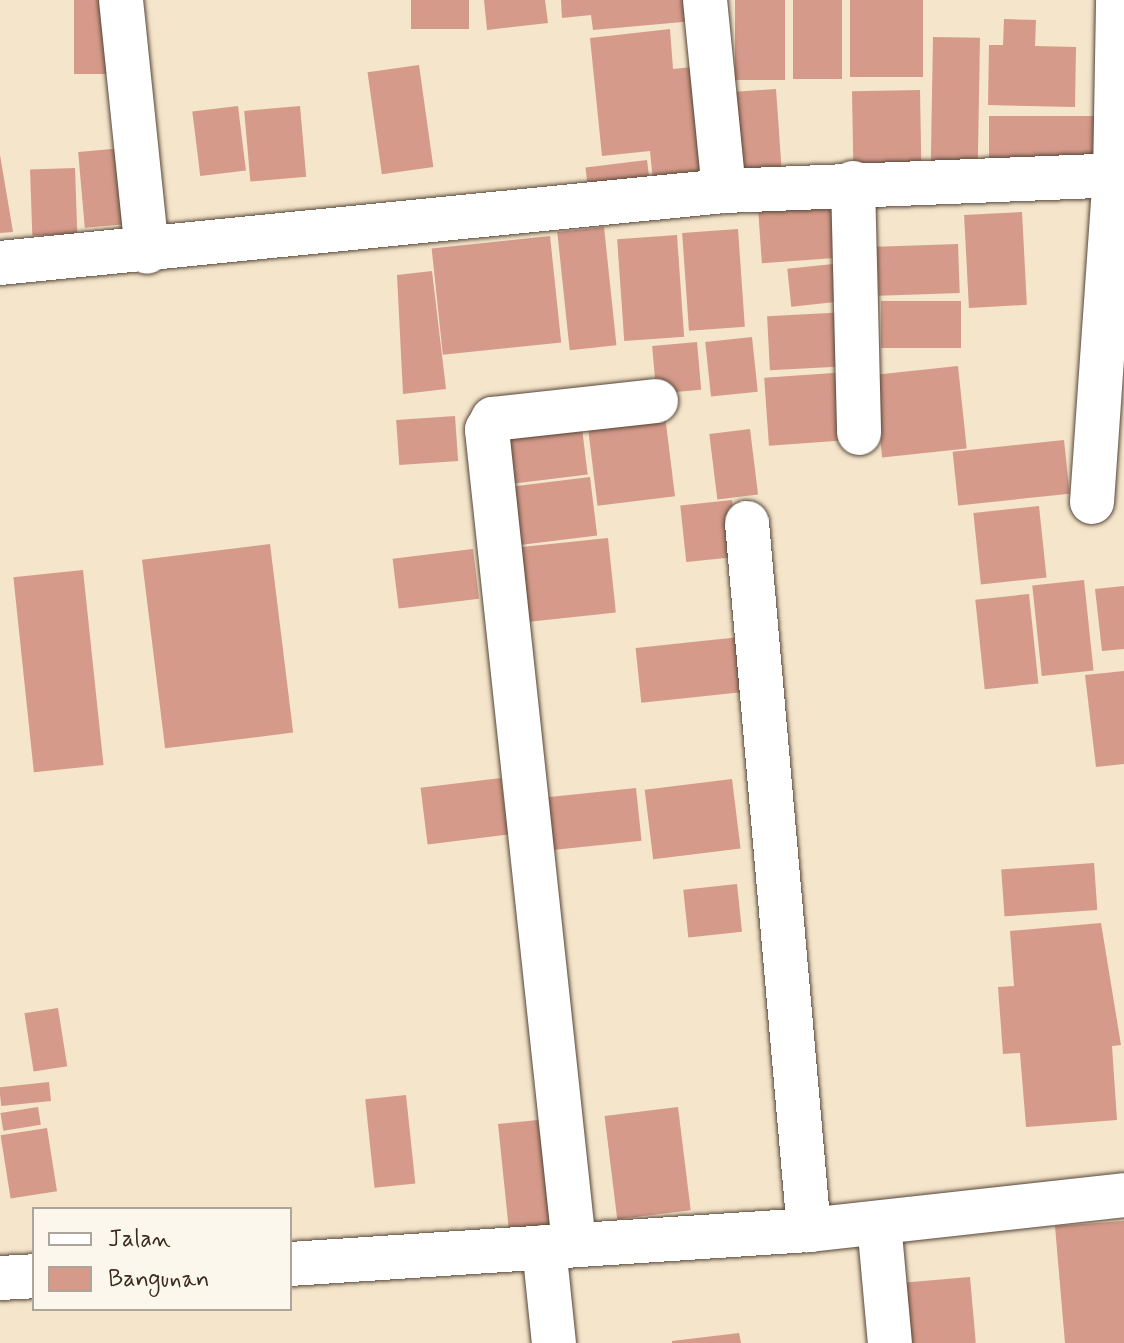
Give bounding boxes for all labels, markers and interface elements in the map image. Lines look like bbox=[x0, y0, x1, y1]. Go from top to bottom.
legend bbox=[32, 1207, 292, 1311]
text: Jalan bbox=[108, 1224, 171, 1255]
text: Bangunan bbox=[108, 1264, 209, 1295]

